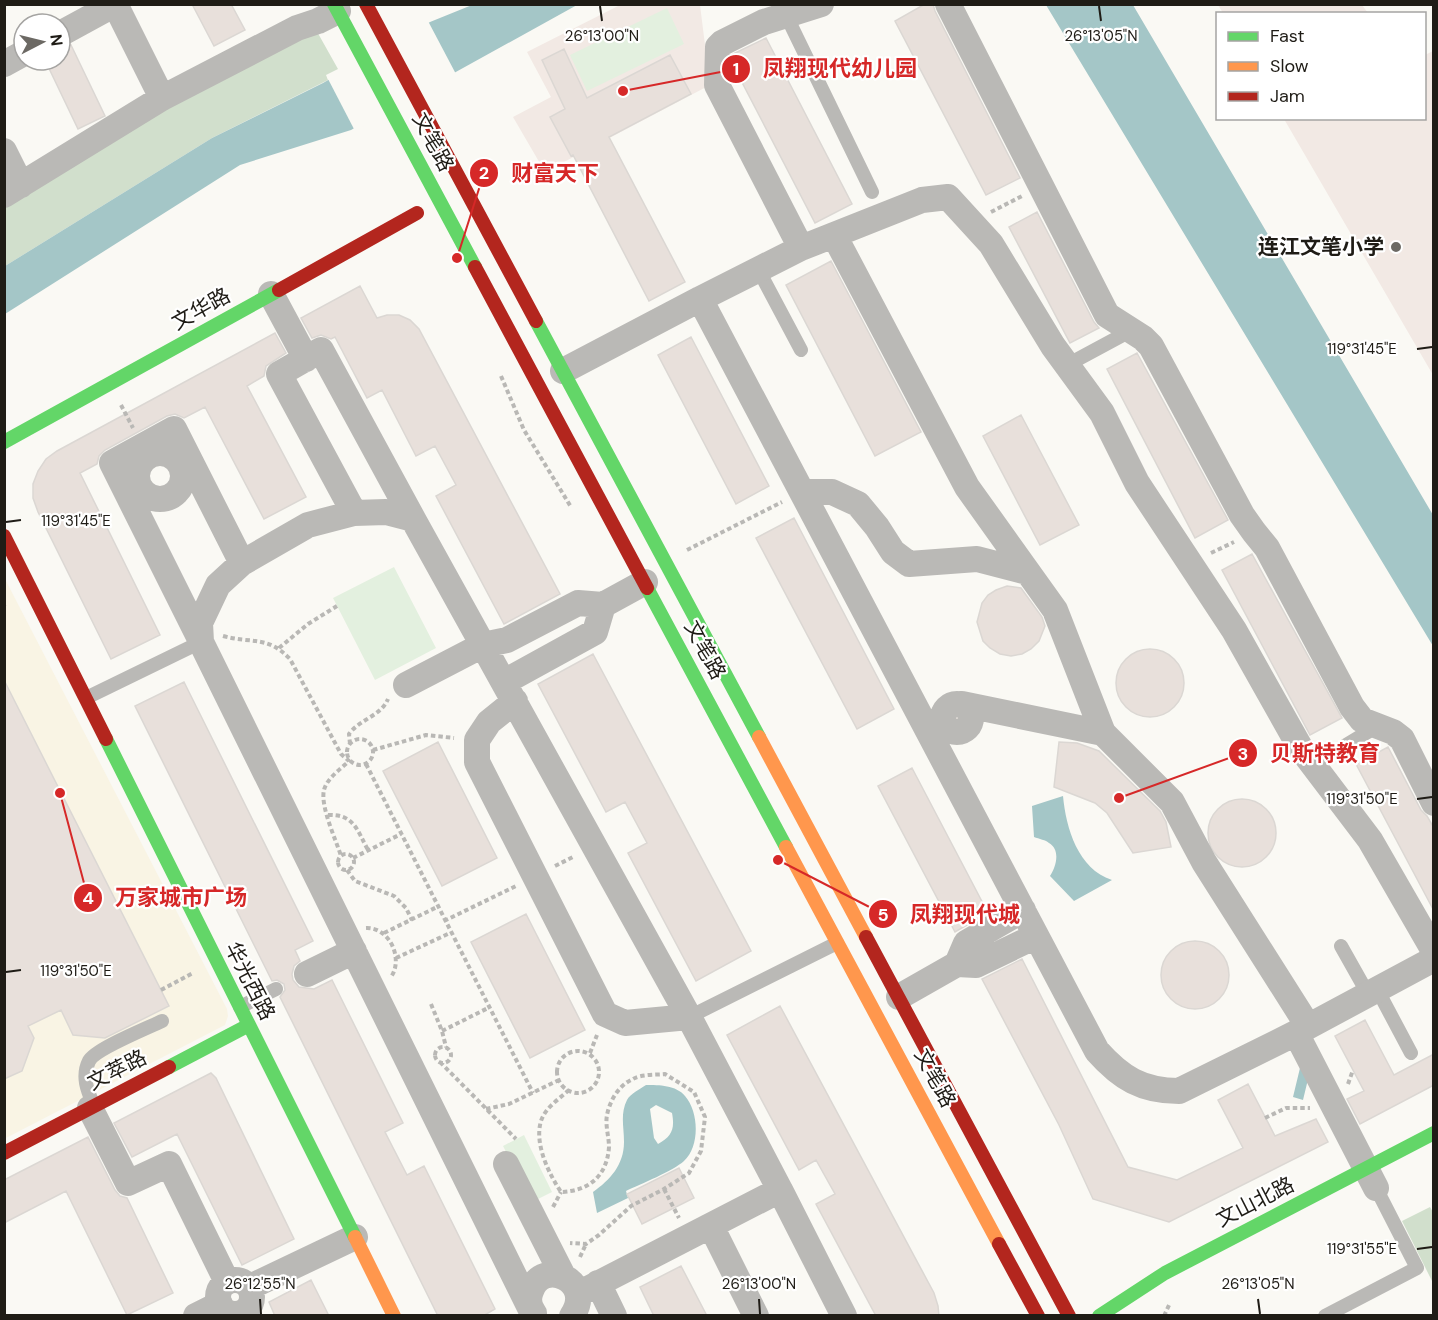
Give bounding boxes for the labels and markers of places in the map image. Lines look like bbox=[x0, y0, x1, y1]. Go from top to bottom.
callout: 凤翔现代幼儿园 bbox=[721, 49, 929, 89]
callout: 财富天下 bbox=[469, 153, 611, 193]
place label: 连江文笔小学 bbox=[1258, 233, 1384, 261]
marker: 连江文笔小学 bbox=[1389, 240, 1403, 254]
callout: 贝斯特教育 bbox=[1228, 733, 1392, 773]
callout: 万家城市广场 bbox=[73, 878, 259, 918]
callout: 凤翔现代城 bbox=[868, 894, 1032, 934]

